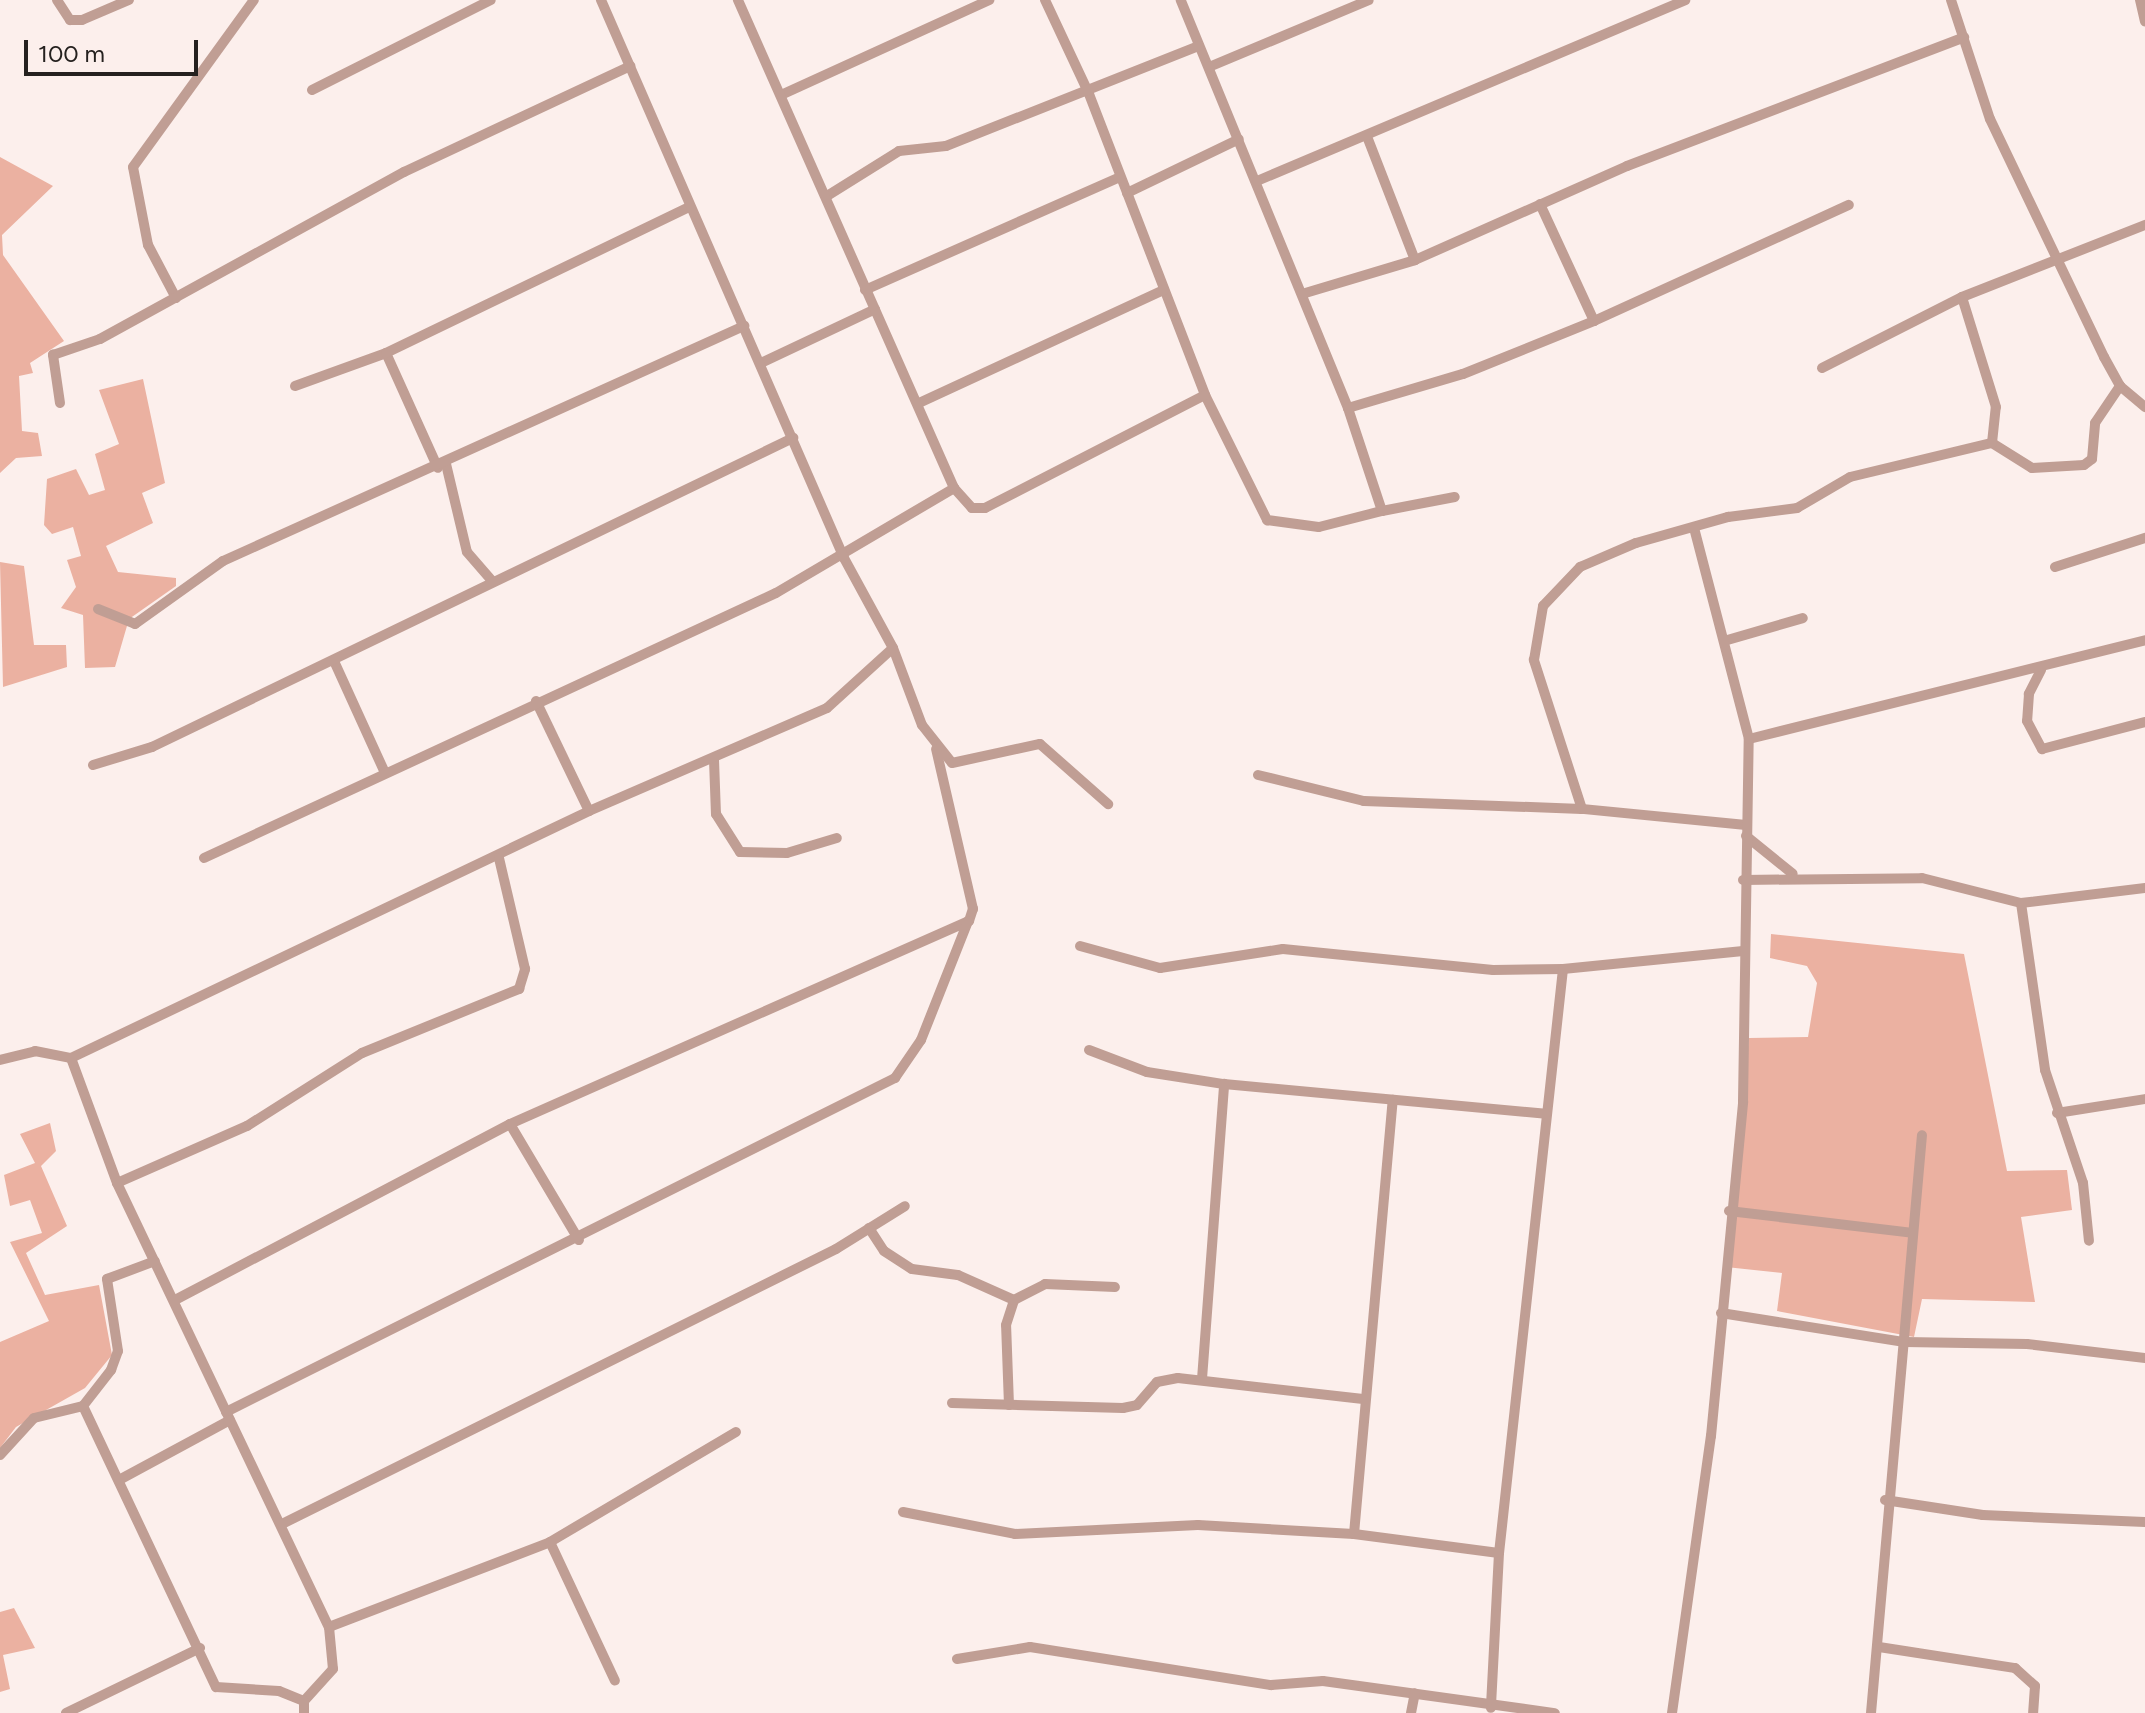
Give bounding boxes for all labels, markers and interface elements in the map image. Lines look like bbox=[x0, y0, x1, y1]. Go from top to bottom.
scale bar bbox=[28, 24, 202, 74]
text: 100 m bbox=[38, 39, 105, 68]

